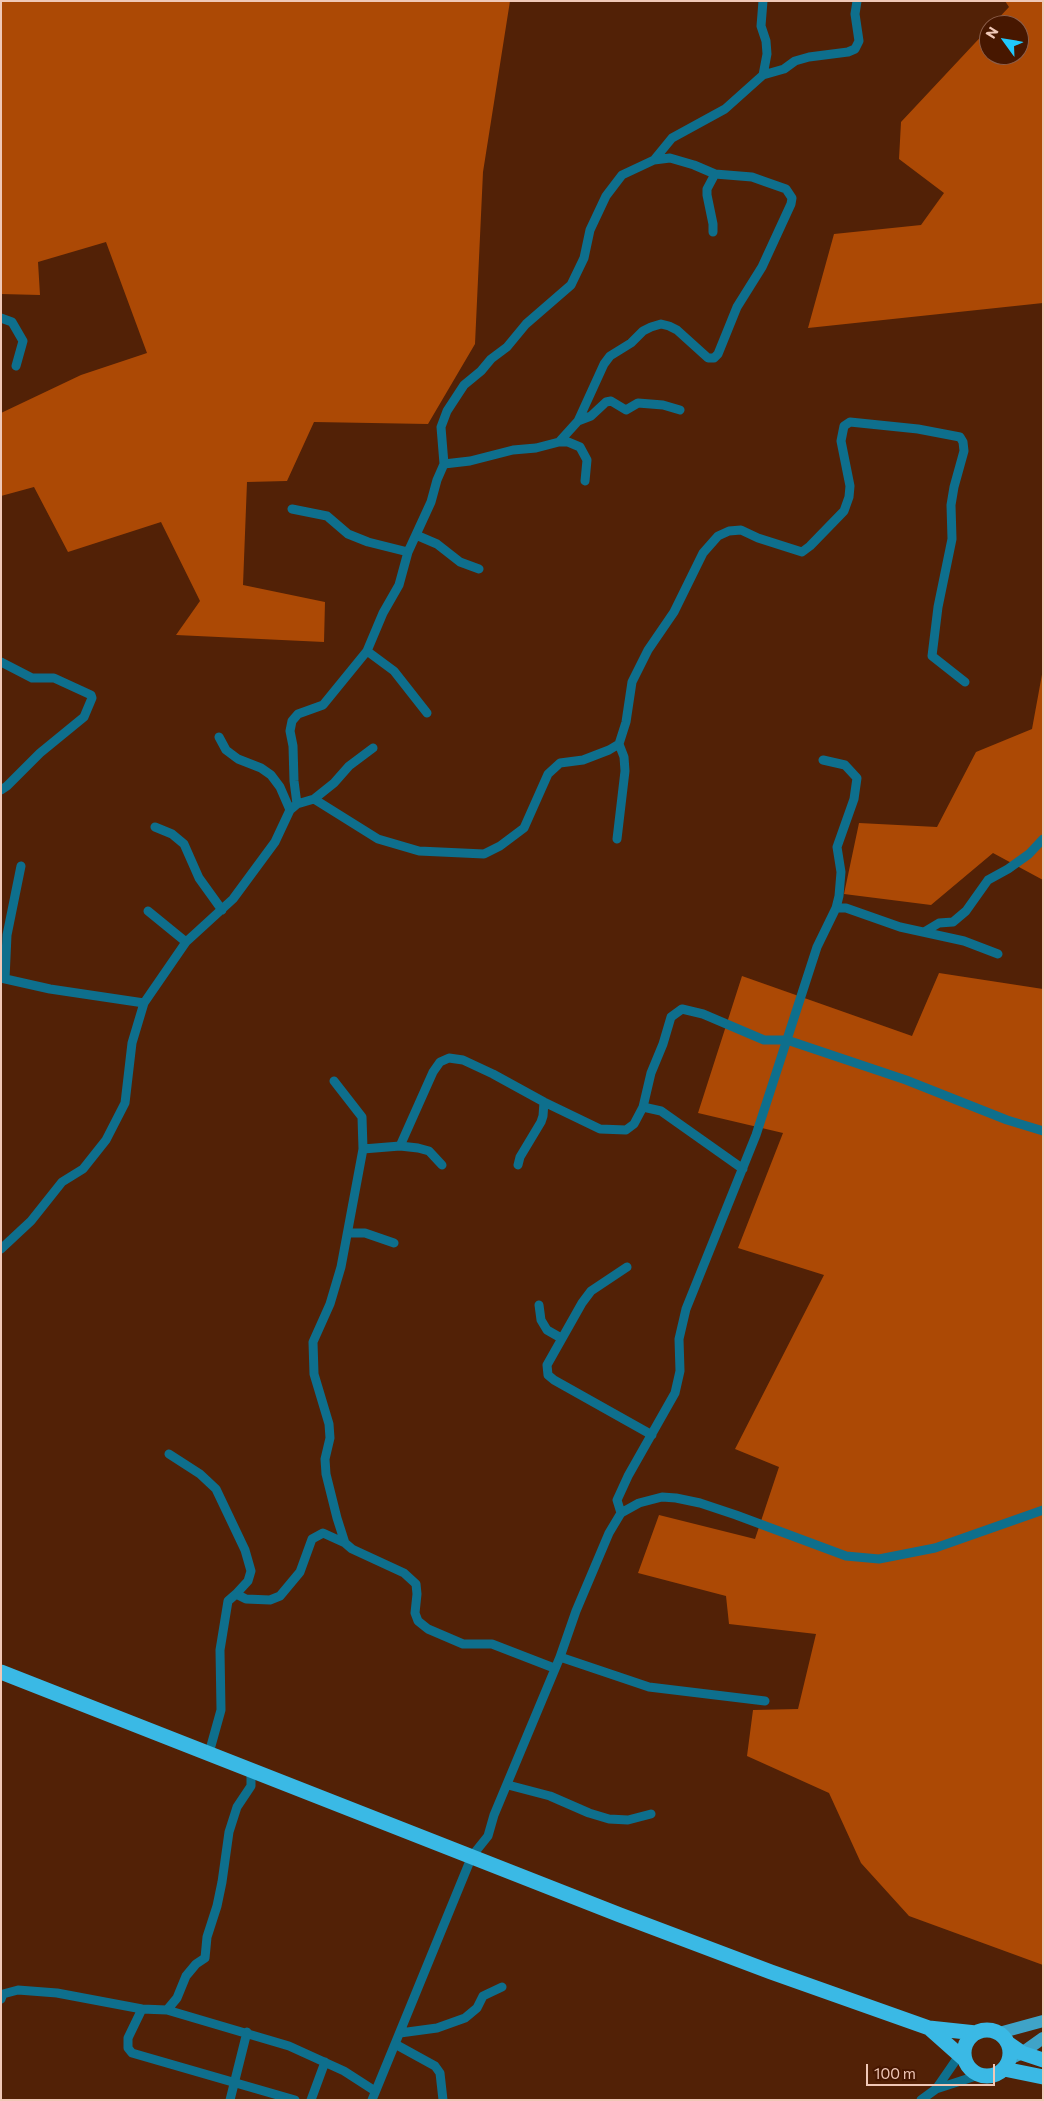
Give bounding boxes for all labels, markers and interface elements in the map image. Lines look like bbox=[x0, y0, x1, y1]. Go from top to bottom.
north arrow bbox=[979, 15, 1029, 65]
text: N bbox=[982, 23, 1002, 41]
scale bar bbox=[869, 2054, 998, 2086]
text: 100 m bbox=[874, 2064, 916, 2082]

